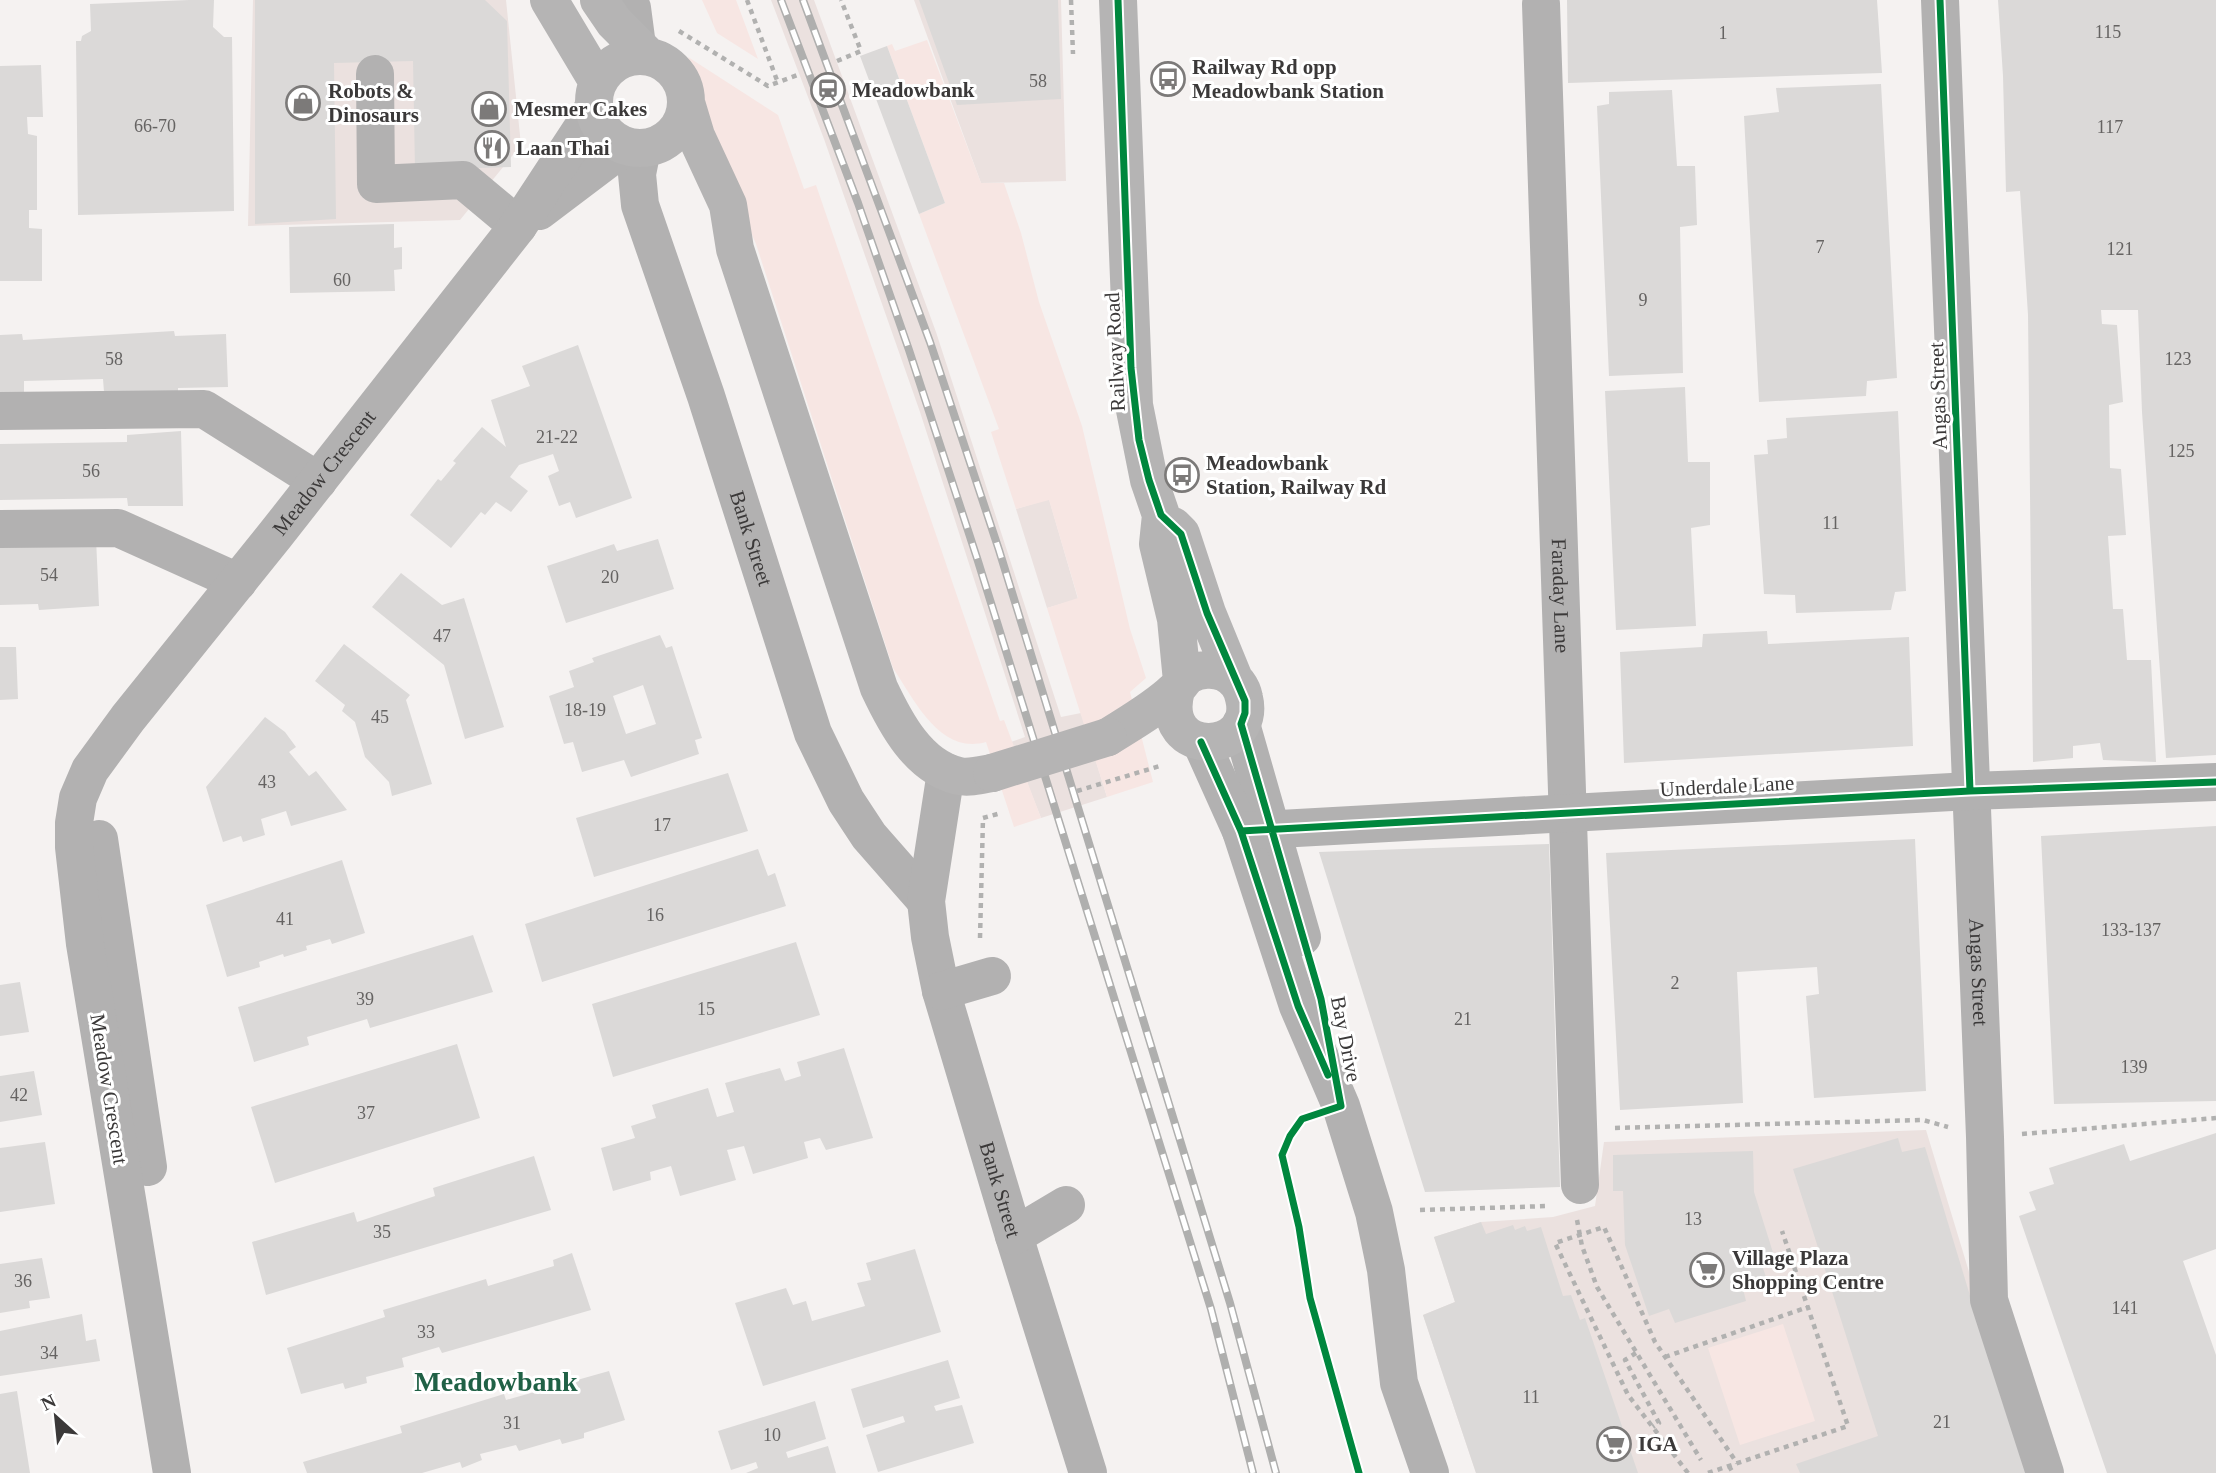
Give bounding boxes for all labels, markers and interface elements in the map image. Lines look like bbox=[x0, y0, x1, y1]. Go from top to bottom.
house number: 115 bbox=[2095, 22, 2121, 42]
house number: 1 bbox=[1719, 23, 1728, 43]
place label: Railway Rd opp Meadowbank Station bbox=[1192, 55, 1384, 103]
bus stop icon: Railway Rd opp Meadowbank Station bbox=[1149, 60, 1187, 98]
station icon: Meadowbank bbox=[809, 71, 847, 109]
house number: 58 bbox=[1029, 71, 1047, 91]
place label: Meadowbank bbox=[852, 78, 975, 102]
place label: Robots & Dinosaurs bbox=[328, 79, 419, 127]
shop icon: Robots & Dinosaurs bbox=[284, 84, 322, 122]
shop icon: Mesmer Cakes bbox=[470, 90, 508, 128]
place label: Mesmer Cakes bbox=[514, 97, 647, 121]
house number: 66-70 bbox=[134, 116, 176, 136]
house number: 117 bbox=[2097, 117, 2123, 137]
restaurant icon: Laan Thai bbox=[473, 129, 511, 167]
place label: Laan Thai bbox=[516, 136, 610, 160]
house number: 7 bbox=[1816, 237, 1825, 257]
house number: 121 bbox=[2107, 239, 2134, 259]
house number: 60 bbox=[333, 270, 351, 290]
house number: 9 bbox=[1639, 290, 1648, 310]
street label: Railway Road bbox=[1100, 291, 1130, 412]
street label: Angas Street bbox=[1924, 342, 1952, 450]
house number: 58 bbox=[105, 349, 123, 369]
house number: 123 bbox=[2165, 349, 2192, 369]
street label: Meadow Crescent bbox=[268, 405, 381, 540]
house number: 21-22 bbox=[536, 427, 578, 447]
house number: 125 bbox=[2168, 441, 2195, 461]
place label: Meadowbank Station, Railway Rd bbox=[1206, 451, 1387, 499]
bus stop icon: Meadowbank Station, Railway Rd bbox=[1163, 456, 1201, 494]
house number: 56 bbox=[82, 461, 100, 481]
street label: Bank Street bbox=[725, 488, 778, 589]
house number: 11 bbox=[1822, 513, 1840, 533]
street label: Faraday Lane bbox=[1547, 538, 1574, 653]
house number: 54 bbox=[40, 565, 58, 585]
house number: 20 bbox=[601, 567, 619, 587]
house number: 47 bbox=[433, 626, 451, 646]
house number: 18-19 bbox=[564, 700, 606, 720]
house number: 45 bbox=[371, 707, 389, 727]
street label: Underdale Lane bbox=[1659, 770, 1795, 802]
house number: 43 bbox=[258, 772, 276, 792]
house number: 17 bbox=[653, 815, 671, 835]
house number: 16 bbox=[646, 905, 664, 925]
house number: 41 bbox=[276, 909, 294, 929]
street label: Angas Street bbox=[1964, 918, 1993, 1027]
house number: 133-137 bbox=[2101, 920, 2161, 940]
house number: 2 bbox=[1671, 973, 1680, 993]
house number: 39 bbox=[356, 989, 374, 1009]
street label: Bay Drive bbox=[1326, 994, 1366, 1084]
house number: 15 bbox=[697, 999, 715, 1019]
house number: 21 bbox=[1454, 1009, 1472, 1029]
street label: Meadow Crescent bbox=[85, 1012, 133, 1166]
house number: 139 bbox=[2121, 1057, 2148, 1077]
house number: 42 bbox=[10, 1085, 28, 1105]
house number: 37 bbox=[357, 1103, 375, 1123]
street label: Bank Street bbox=[975, 1139, 1026, 1240]
house number: 13 bbox=[1684, 1209, 1702, 1229]
house number: 35 bbox=[373, 1222, 391, 1242]
place label: Village Plaza Shopping Centre bbox=[1732, 1246, 1884, 1294]
supermarket icon: Village Plaza Shopping Centre bbox=[1688, 1251, 1726, 1289]
house number: 36 bbox=[14, 1271, 32, 1291]
house number: 141 bbox=[2112, 1298, 2139, 1318]
house number: 33 bbox=[417, 1322, 435, 1342]
house number: 34 bbox=[40, 1343, 58, 1363]
district label: Meadowbank bbox=[414, 1366, 578, 1397]
north arrow bbox=[21, 1382, 91, 1452]
house number: 11 bbox=[1522, 1387, 1540, 1407]
text: N bbox=[38, 1390, 60, 1415]
house number: 21 bbox=[1933, 1412, 1951, 1432]
house number: 31 bbox=[503, 1413, 521, 1433]
house number: 10 bbox=[763, 1425, 781, 1445]
supermarket icon: IGA bbox=[1595, 1425, 1633, 1463]
place label: IGA bbox=[1638, 1432, 1679, 1456]

